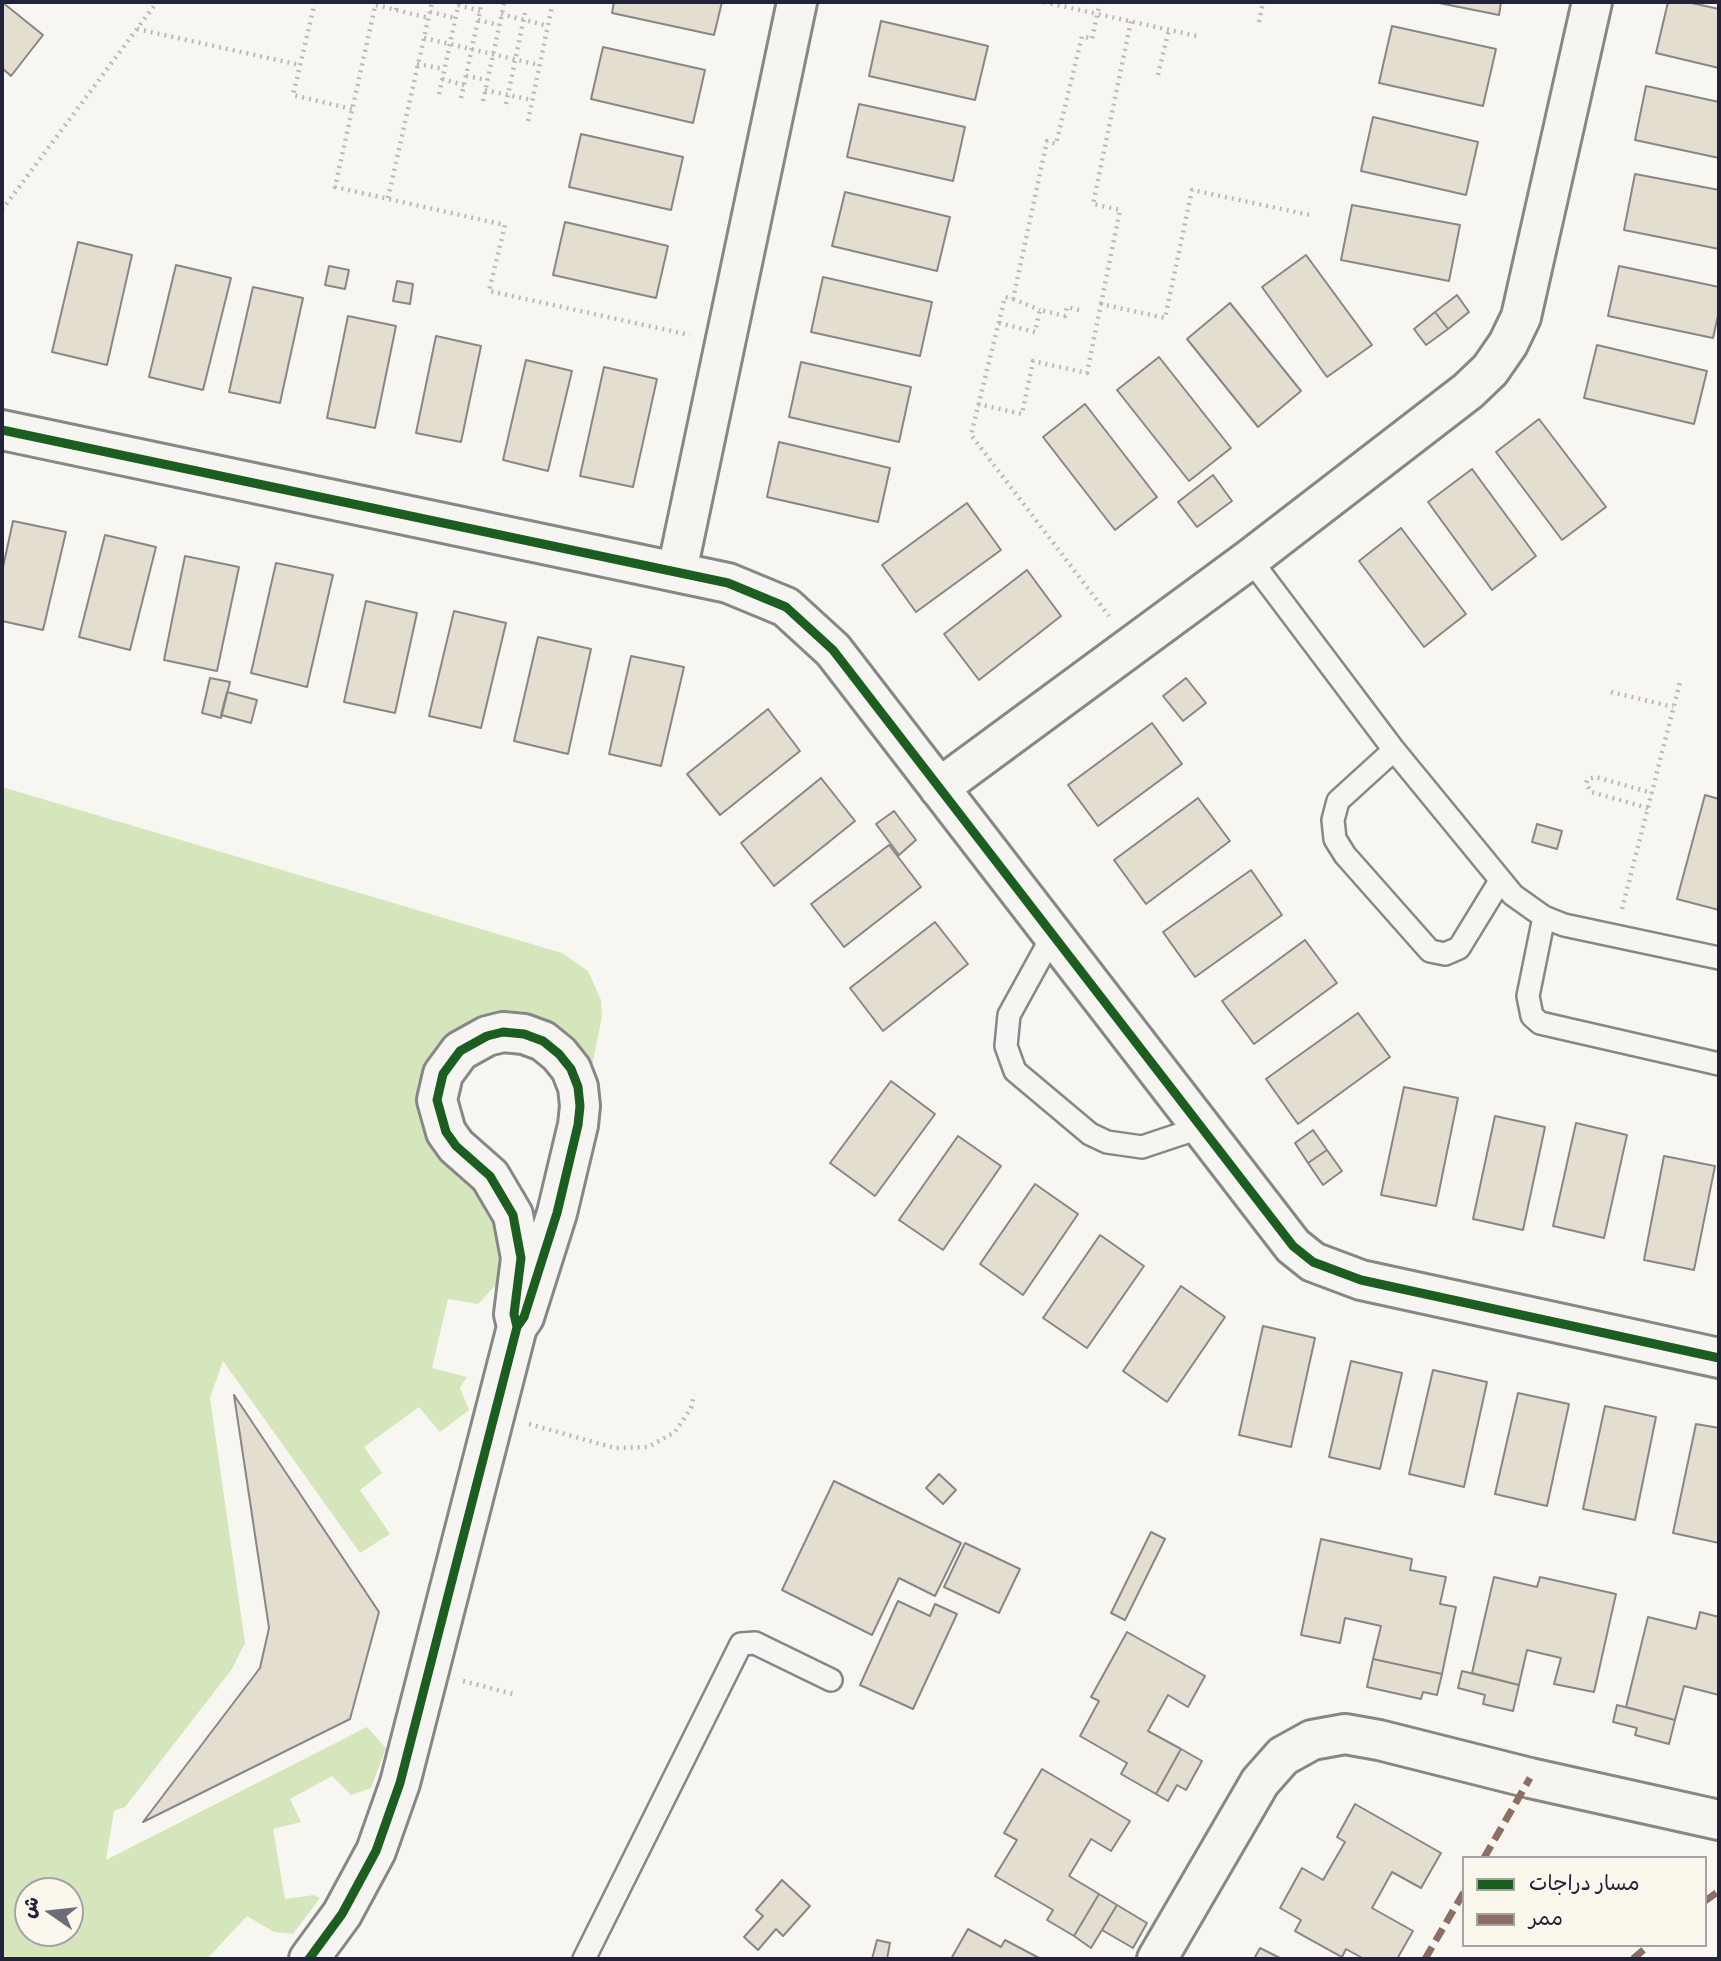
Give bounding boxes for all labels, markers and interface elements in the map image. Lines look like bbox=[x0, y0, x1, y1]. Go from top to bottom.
legend bbox=[1462, 1856, 1707, 1947]
text: مسار دراجات bbox=[1529, 1870, 1640, 1896]
north arrow bbox=[14, 1877, 84, 1947]
text: ش bbox=[16, 1894, 45, 1920]
text: ممر bbox=[1529, 1905, 1563, 1931]

